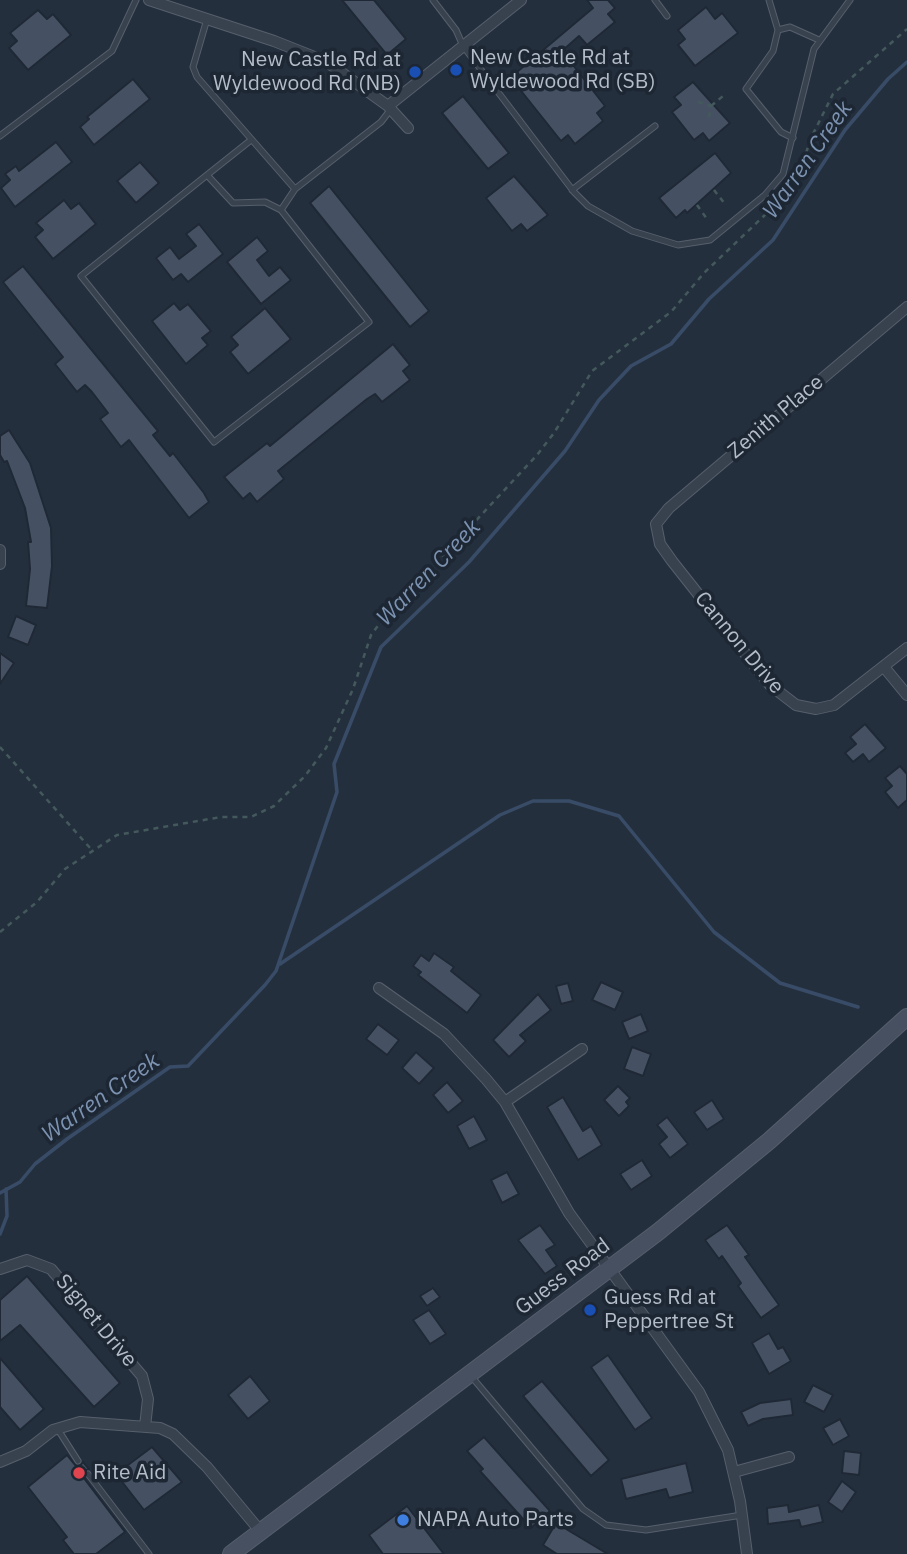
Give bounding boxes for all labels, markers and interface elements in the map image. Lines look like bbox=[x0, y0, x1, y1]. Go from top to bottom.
place label: New Castle Rd at Wyldewood Rd (SB) bbox=[470, 45, 655, 95]
place label: New Castle Rd at Wyldewood Rd (NB) bbox=[213, 47, 401, 97]
marker: New Castle Rd at Wyldewood Rd (SB) bbox=[448, 62, 464, 78]
marker: New Castle Rd at Wyldewood Rd (NB) bbox=[407, 64, 423, 80]
water label: Warren Creek bbox=[757, 96, 859, 224]
street label: Zenith Place bbox=[723, 370, 829, 464]
water label: Warren Creek bbox=[371, 514, 487, 632]
street label: Cannon Drive bbox=[689, 587, 789, 699]
water label: Warren Creek bbox=[37, 1047, 165, 1149]
street label: Guess Road bbox=[511, 1233, 615, 1321]
street label: Signet Drive bbox=[50, 1270, 142, 1372]
place label: Guess Rd at Peppertree St bbox=[604, 1285, 734, 1335]
marker: Guess Rd at Peppertree St bbox=[582, 1302, 598, 1318]
place label: Rite Aid bbox=[93, 1460, 166, 1486]
marker: Rite Aid bbox=[71, 1465, 87, 1481]
place label: NAPA Auto Parts bbox=[417, 1507, 574, 1533]
marker: NAPA Auto Parts bbox=[395, 1512, 411, 1528]

